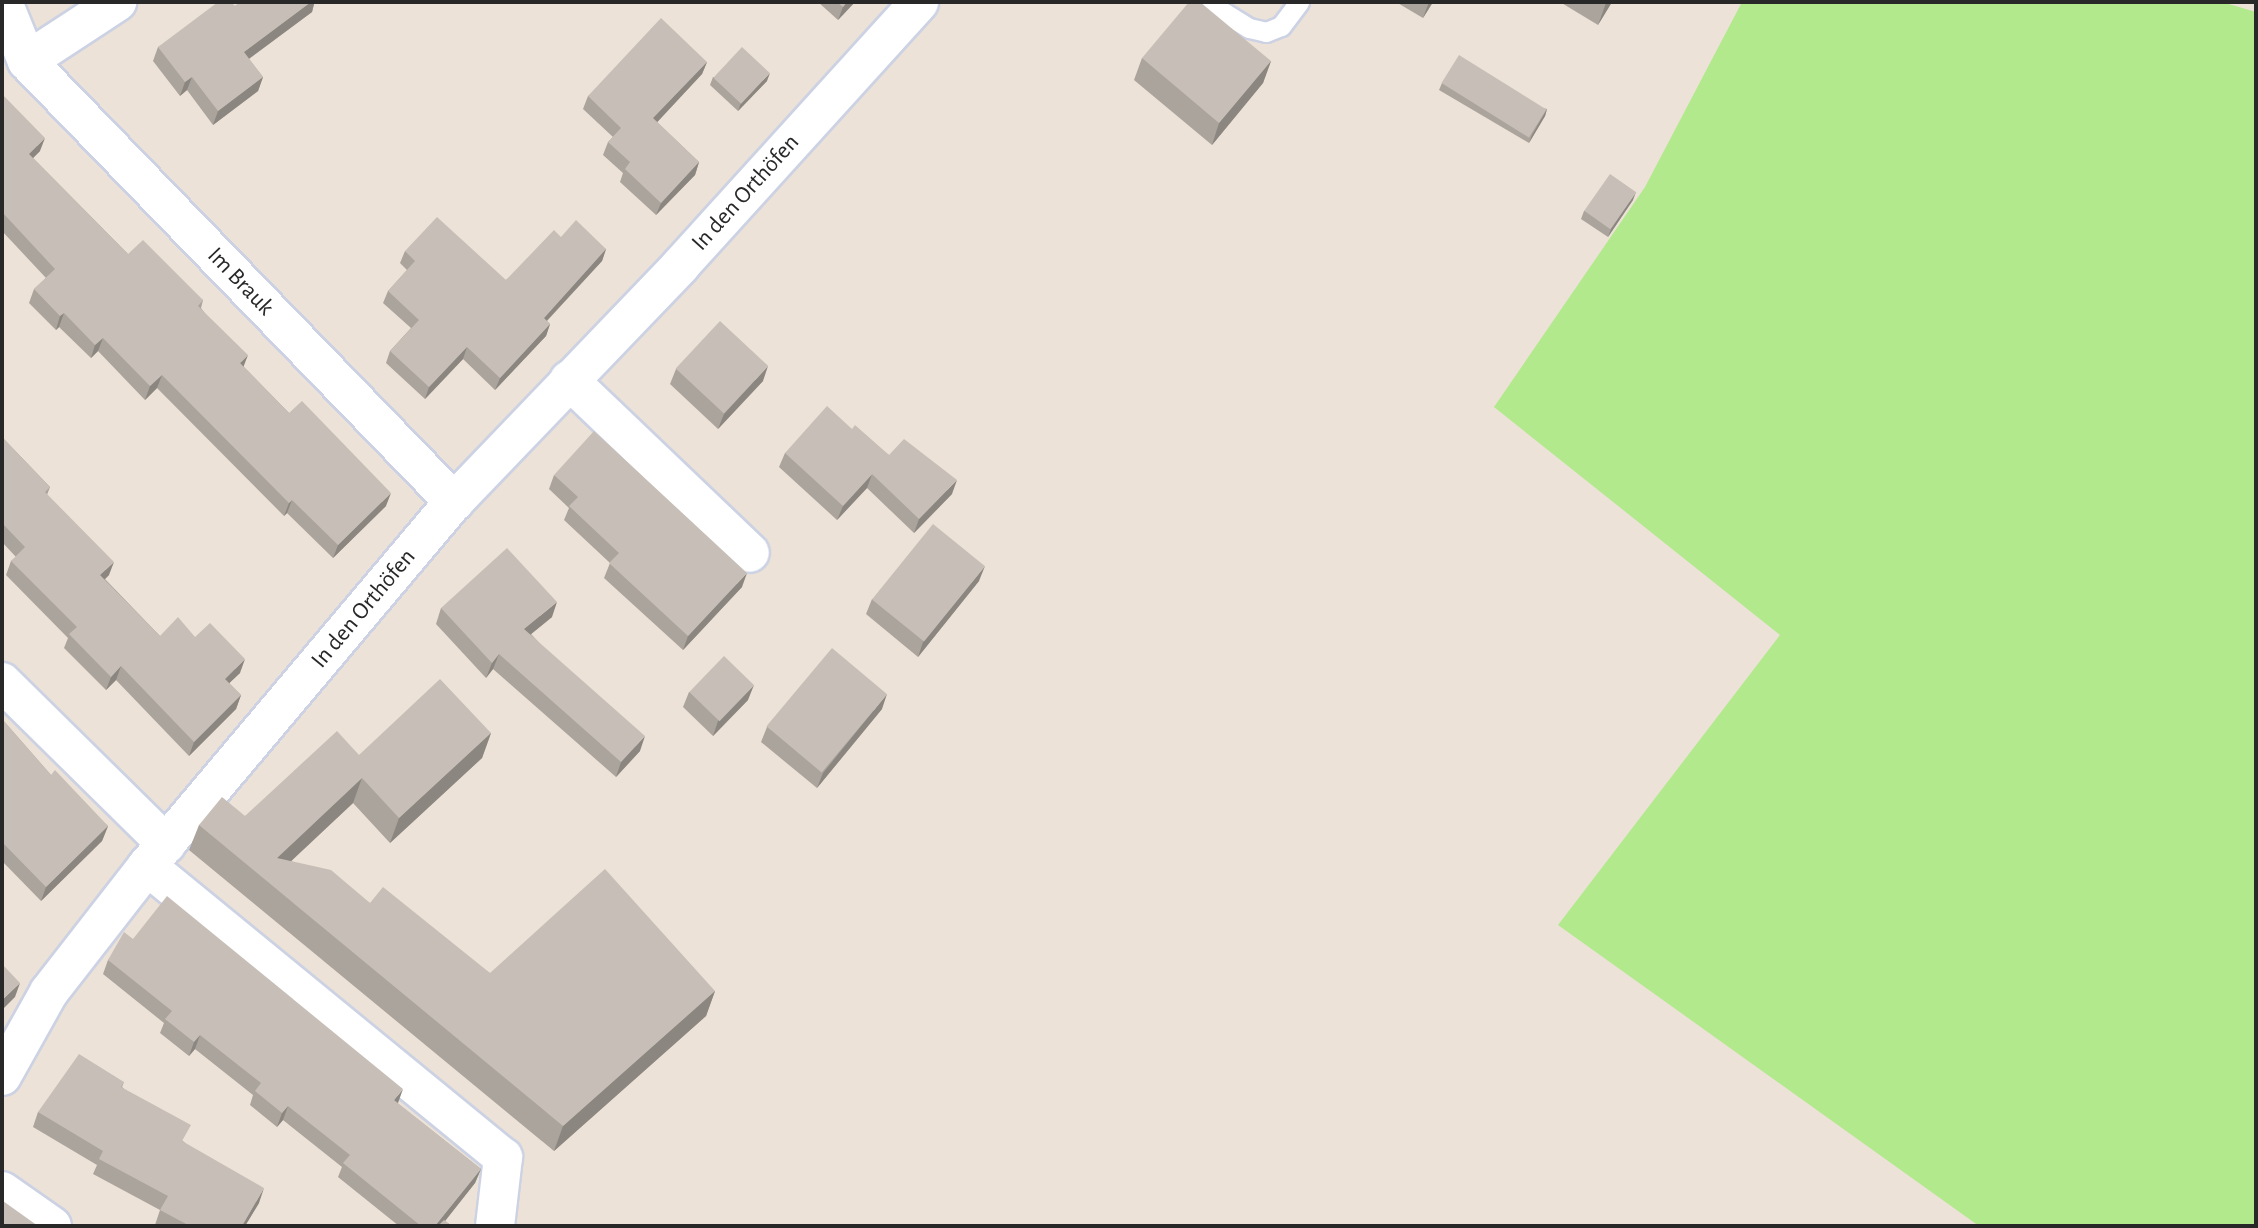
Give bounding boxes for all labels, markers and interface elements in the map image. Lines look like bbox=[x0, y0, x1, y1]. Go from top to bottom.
street label: In den Orthöfen bbox=[686, 129, 806, 257]
street label: Im Brauk bbox=[201, 242, 279, 322]
street label: In den Orthöfen bbox=[306, 543, 422, 675]

